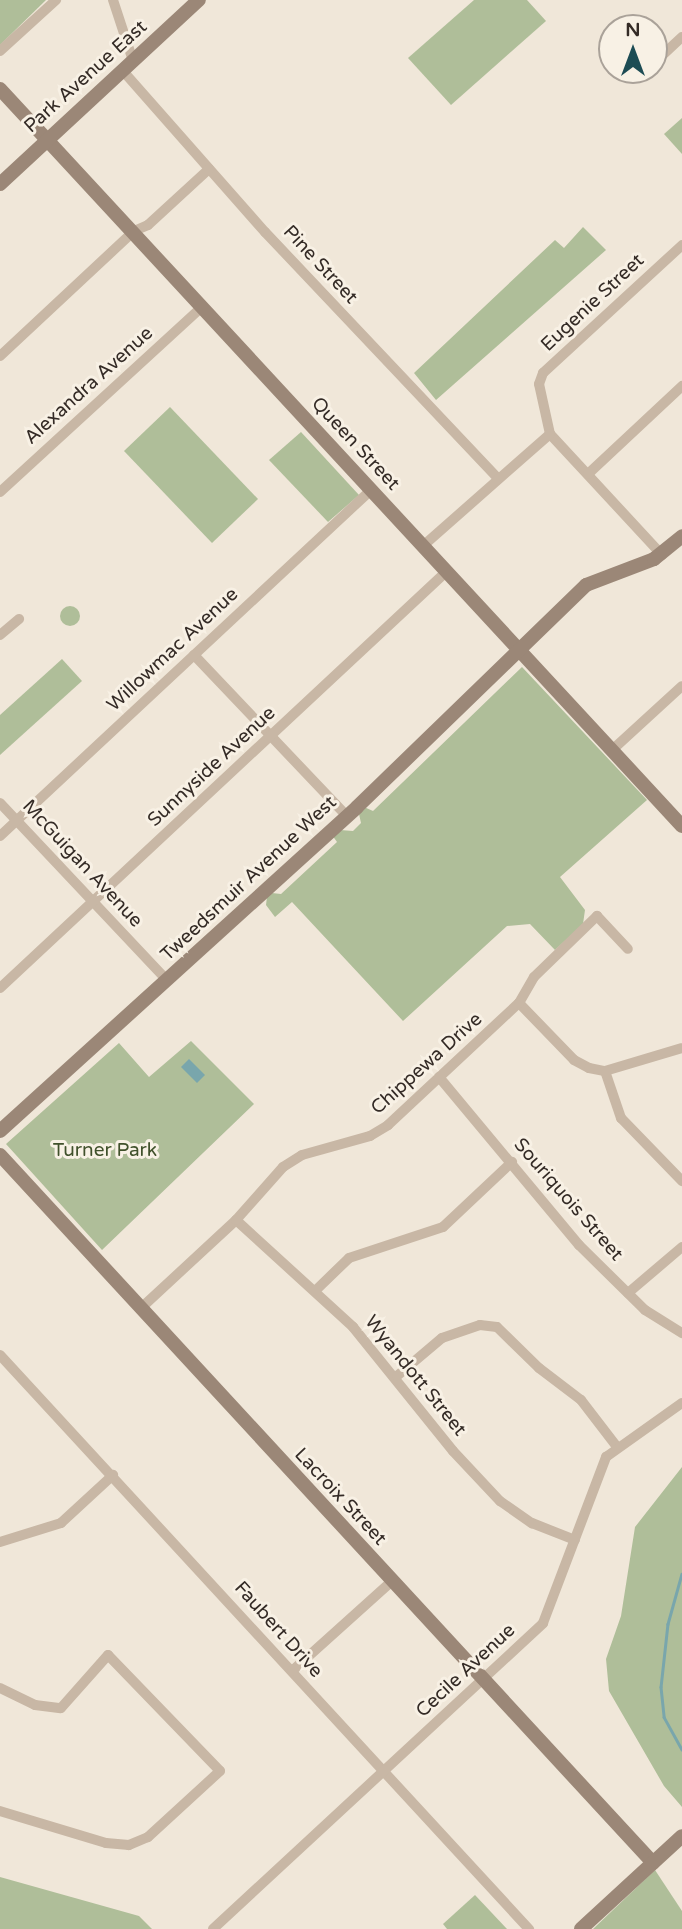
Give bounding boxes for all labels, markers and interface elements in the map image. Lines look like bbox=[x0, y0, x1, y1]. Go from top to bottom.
north arrow bbox=[598, 14, 668, 84]
street label: Park Avenue East bbox=[20, 16, 152, 138]
text: N bbox=[625, 19, 641, 41]
street label: Pine Street bbox=[278, 221, 362, 309]
street label: Eugenie Street bbox=[537, 249, 649, 357]
street label: Alexandra Avenue bbox=[20, 322, 158, 450]
street label: Queen Street bbox=[306, 393, 404, 495]
street label: Willowmac Avenue bbox=[103, 583, 243, 717]
street label: Sunnyside Avenue bbox=[144, 702, 280, 832]
street label: Tweedsmuir Avenue West bbox=[156, 792, 342, 966]
street label: McGuigan Avenue bbox=[17, 796, 147, 932]
street label: Chippewa Drive bbox=[367, 1008, 487, 1120]
street label: Souriquois Street bbox=[509, 1134, 627, 1266]
park label: Turner Park bbox=[53, 1140, 157, 1162]
street label: Wyandott Street bbox=[359, 1311, 471, 1441]
street label: Lacroix Street bbox=[289, 1444, 391, 1550]
street label: Faubert Drive bbox=[229, 1577, 327, 1683]
street label: Cecile Avenue bbox=[412, 1619, 520, 1723]

